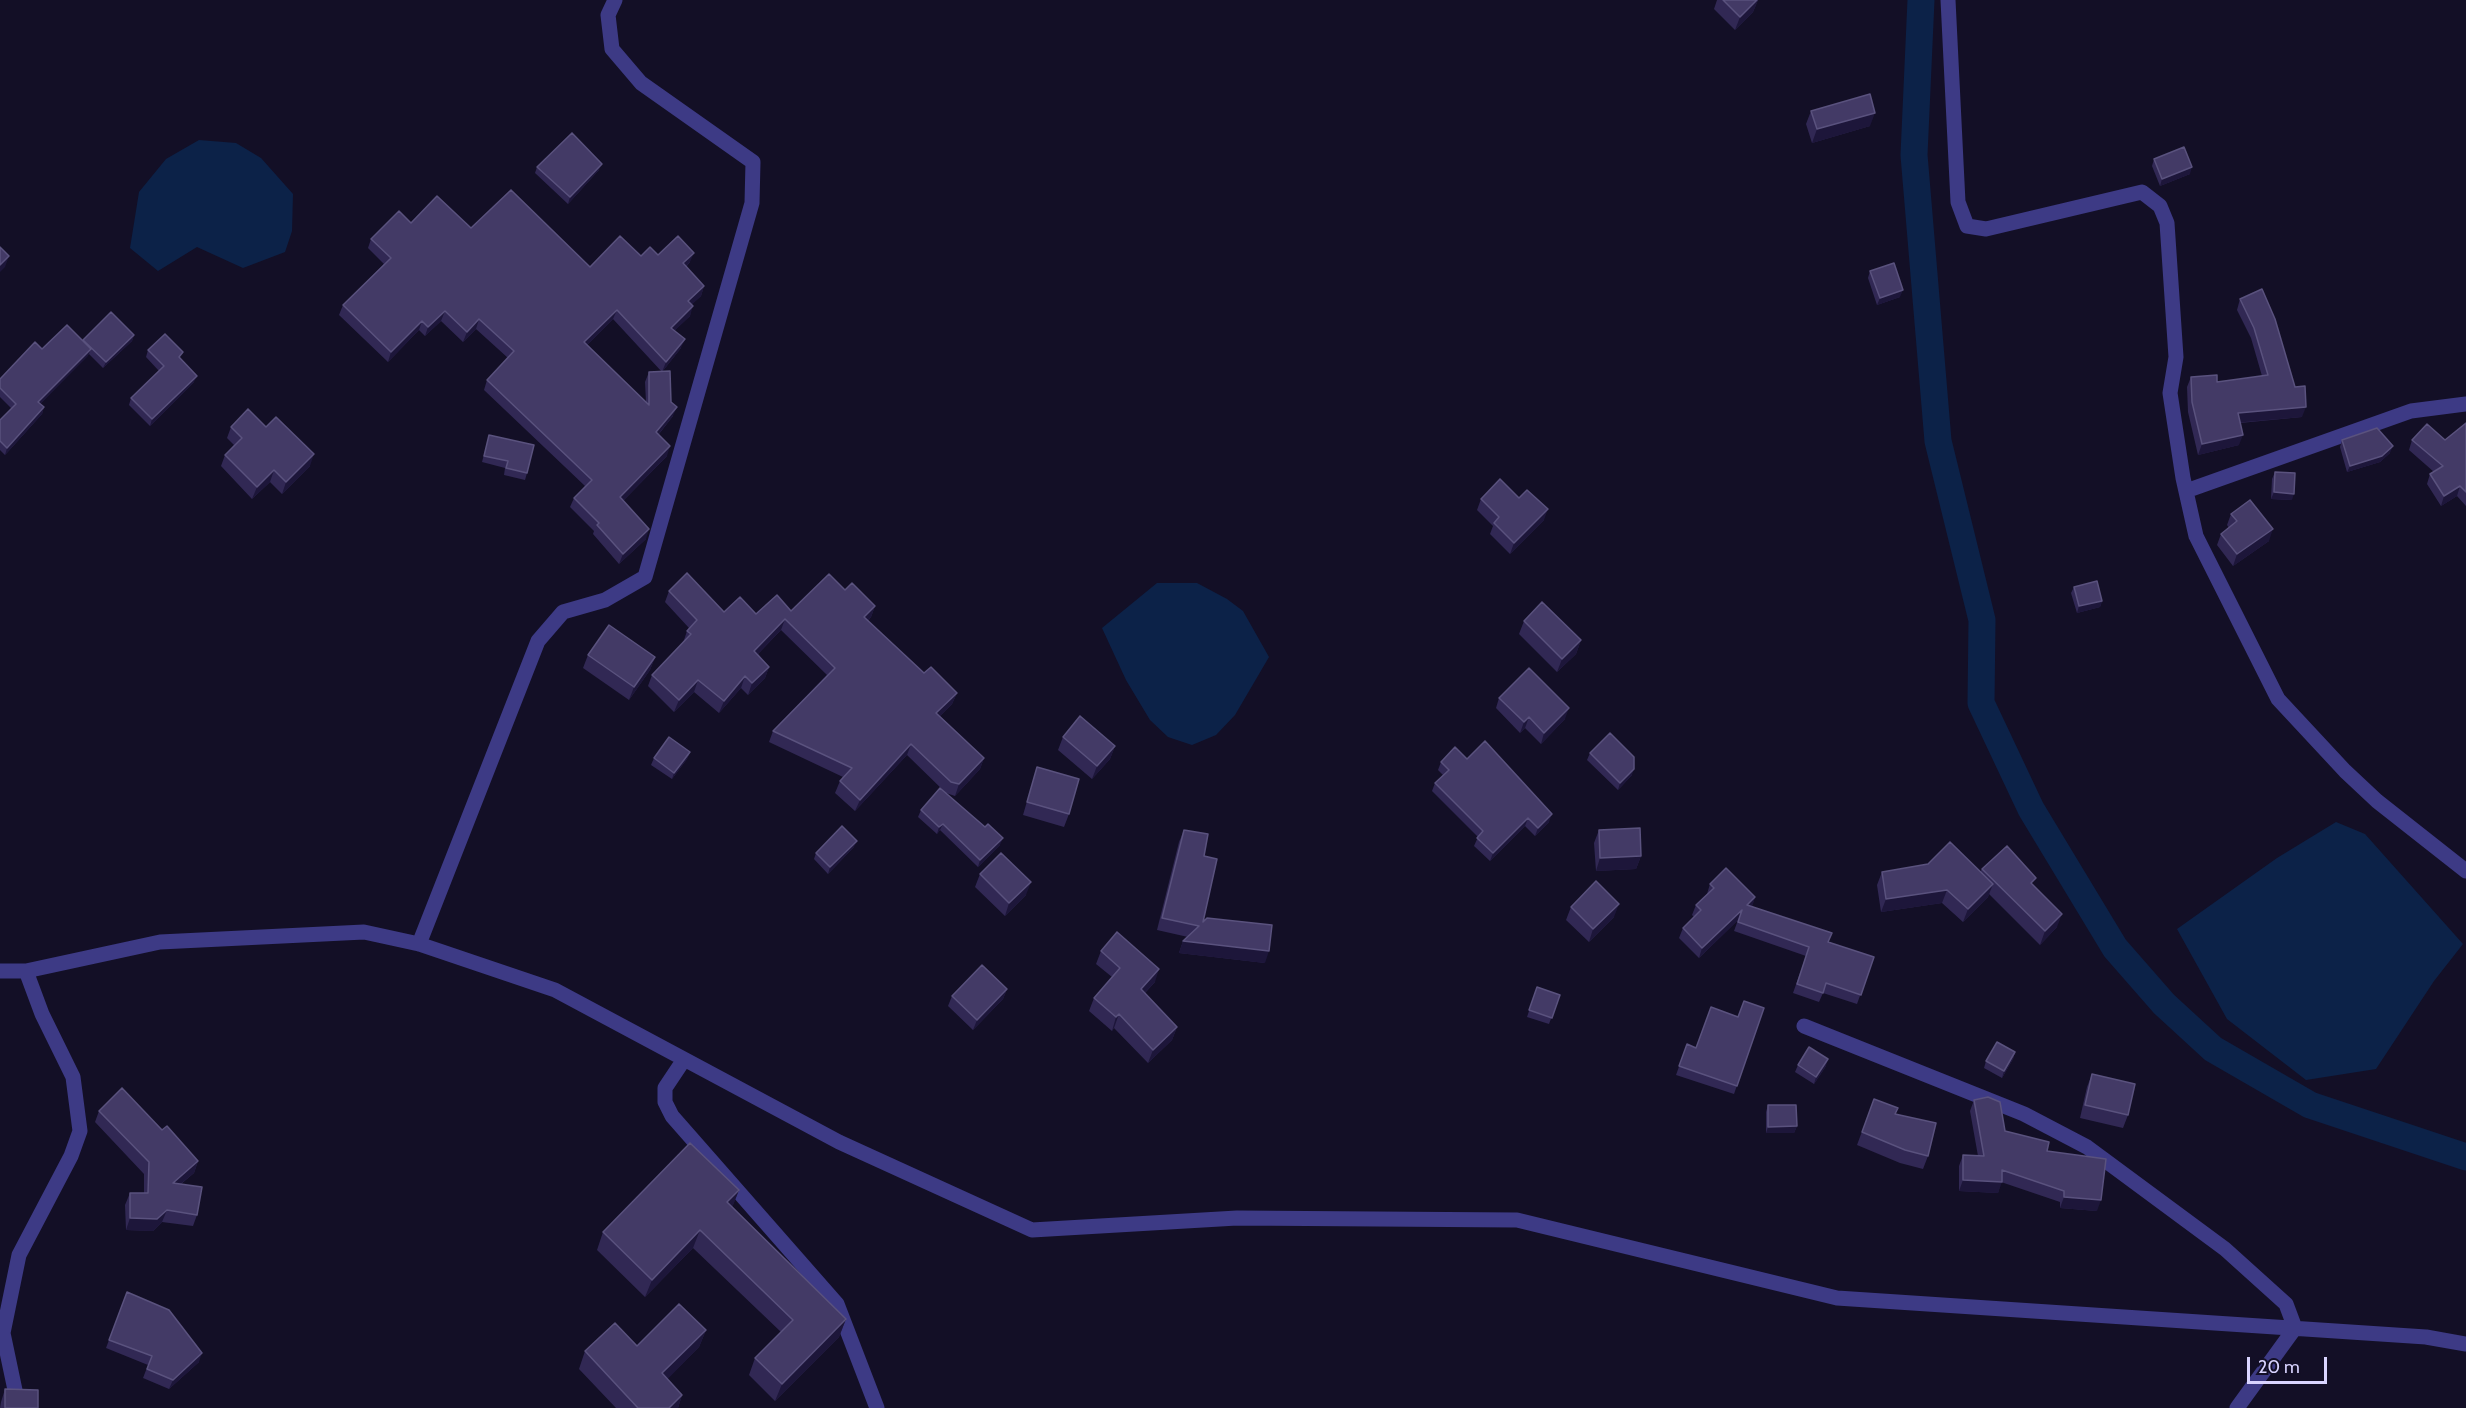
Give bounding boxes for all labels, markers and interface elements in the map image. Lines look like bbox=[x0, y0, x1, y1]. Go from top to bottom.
scale bar bbox=[2250, 1345, 2330, 1383]
text: 20 m bbox=[2258, 1356, 2300, 1378]

